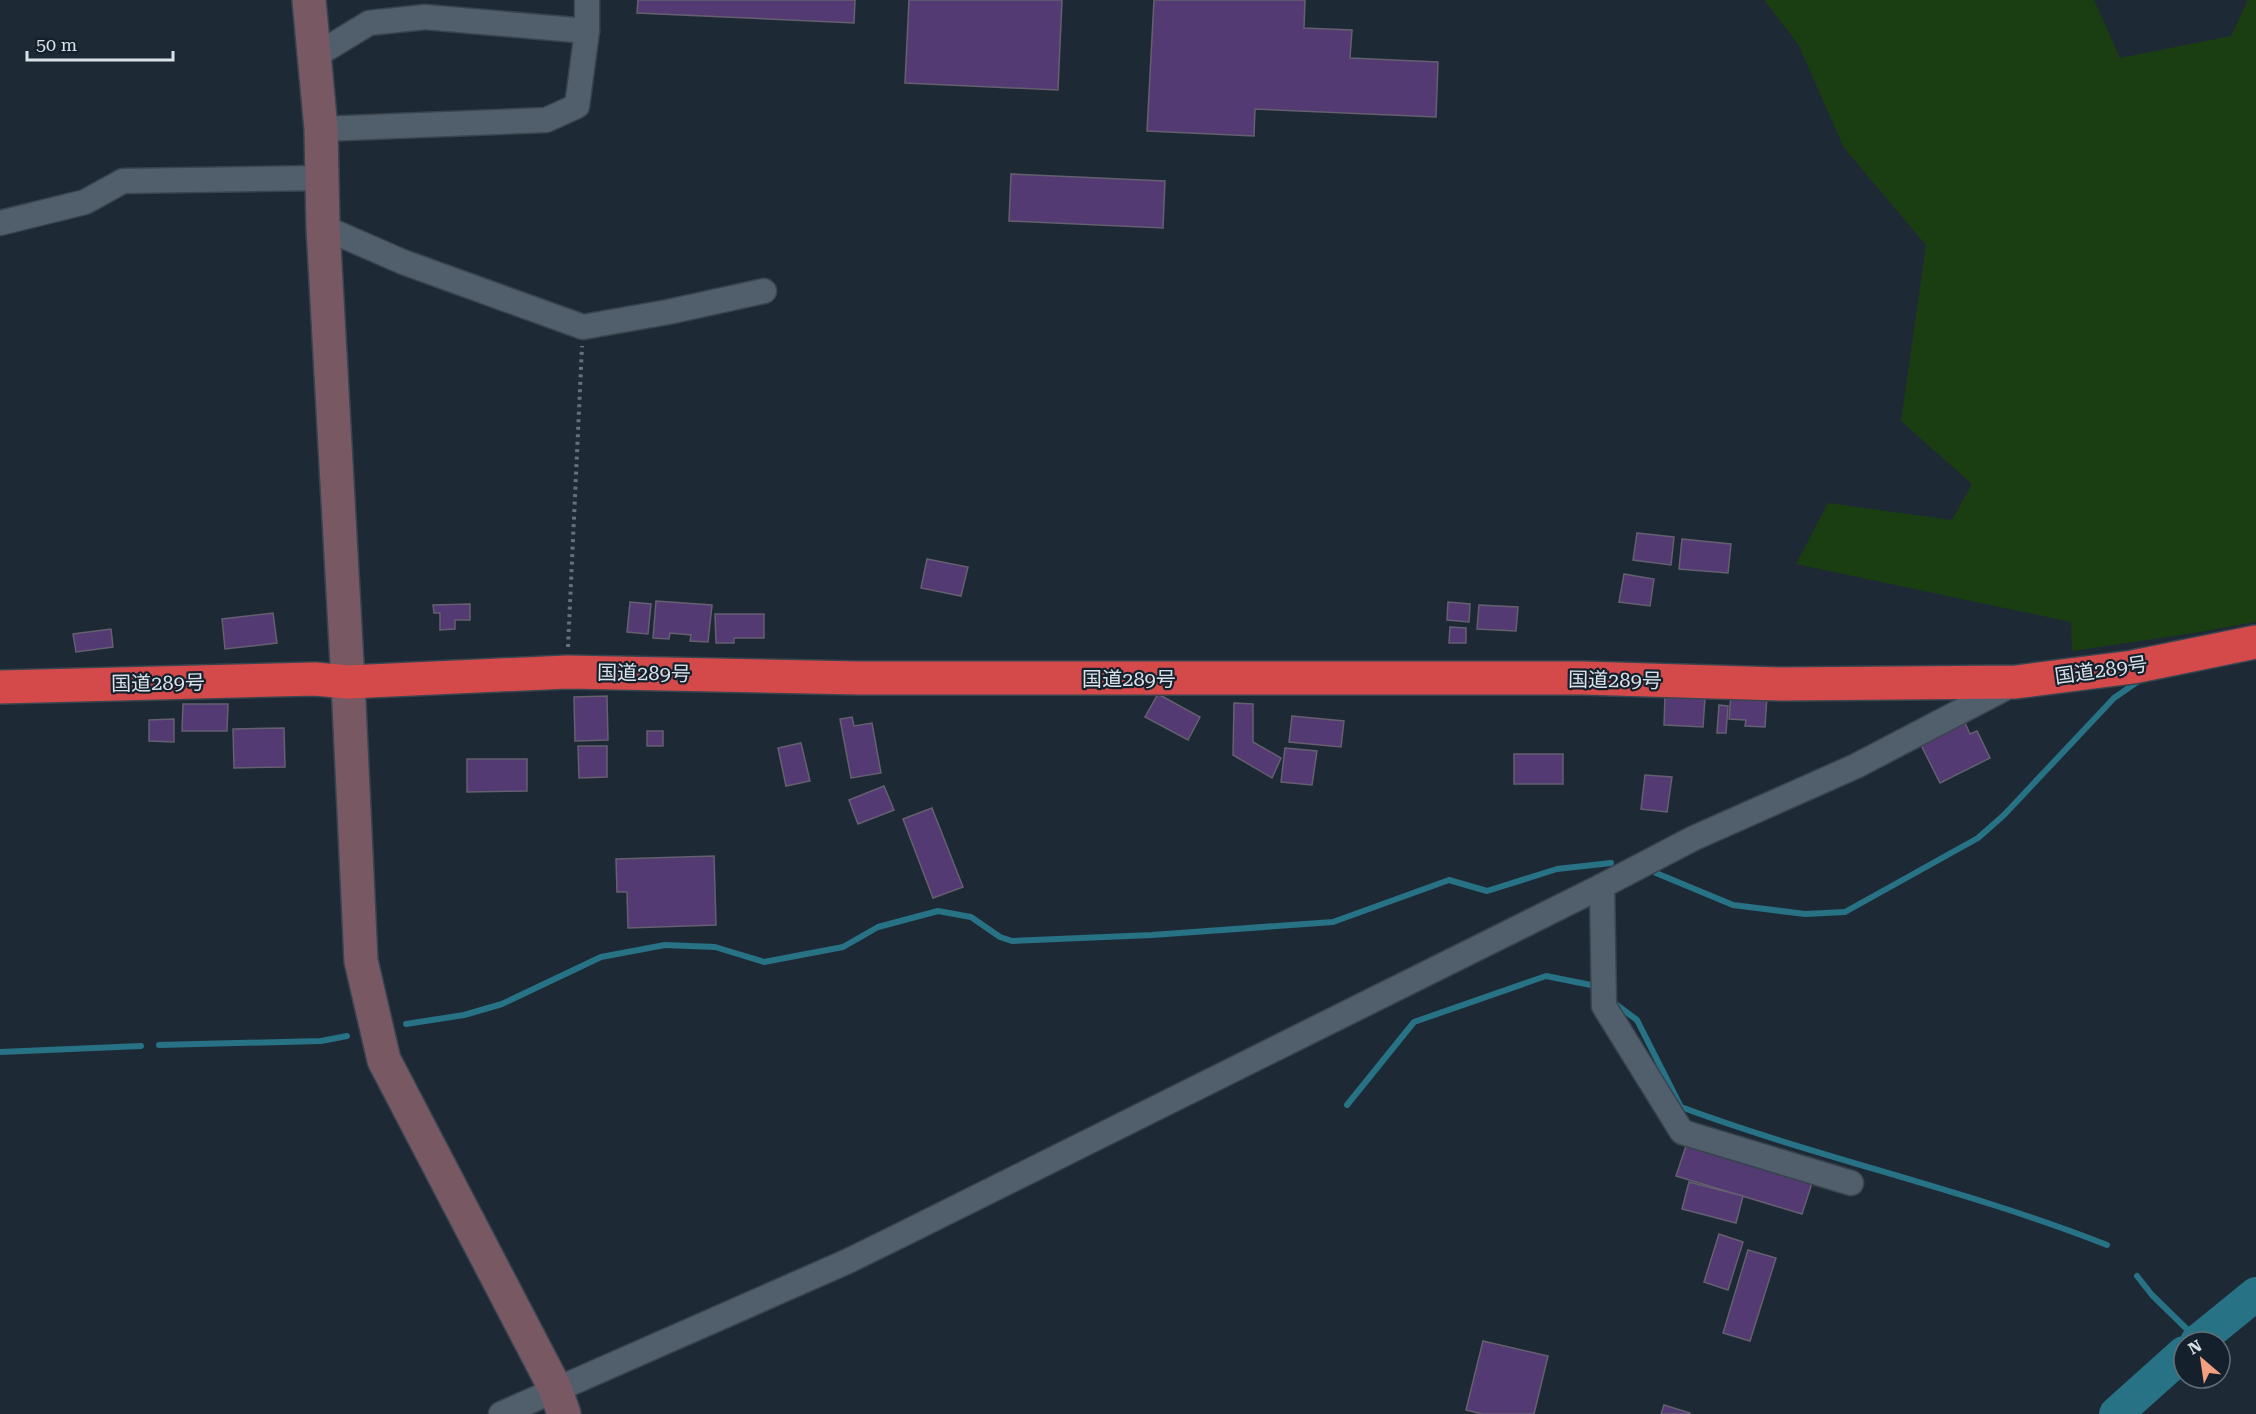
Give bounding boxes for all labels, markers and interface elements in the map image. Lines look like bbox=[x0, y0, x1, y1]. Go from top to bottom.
scale bar bbox=[27, 24, 172, 62]
text: 50 m bbox=[36, 34, 77, 55]
street label: 国道289号 bbox=[2053, 652, 2149, 688]
street label: 国道289号 bbox=[597, 660, 691, 686]
street label: 国道289号 bbox=[1082, 667, 1176, 691]
street label: 国道289号 bbox=[1568, 667, 1662, 693]
street label: 国道289号 bbox=[111, 670, 205, 696]
north arrow bbox=[2172, 1330, 2232, 1390]
text: N bbox=[2185, 1336, 2205, 1359]

